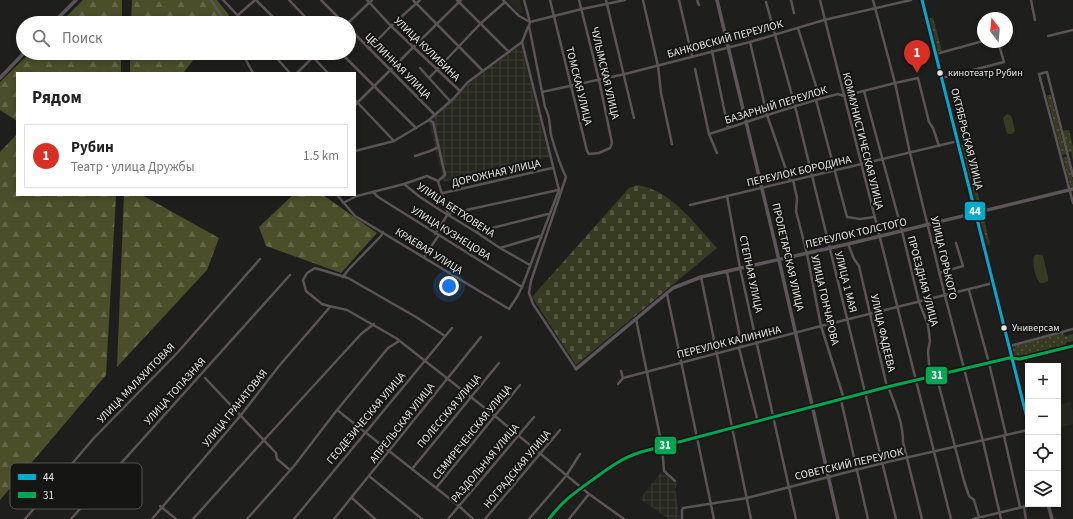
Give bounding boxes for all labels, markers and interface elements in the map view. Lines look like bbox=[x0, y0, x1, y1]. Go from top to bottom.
north arrow bbox=[977, 12, 1013, 48]
street label: УЛИЦА КУЛИБИНА bbox=[391, 14, 463, 84]
search box bbox=[16, 16, 356, 60]
street label: БАНКОВСКИЙ ПЕРЕУЛОК bbox=[665, 16, 785, 62]
street label: ЧУЛЫМСКАЯ УЛИЦА bbox=[587, 25, 623, 121]
icon: search bbox=[30, 27, 52, 49]
text: Поиск bbox=[62, 28, 103, 49]
street label: ЦЕЛИННАЯ УЛИЦА bbox=[362, 30, 434, 102]
pin: 1 bbox=[904, 40, 930, 73]
street label: ТОМСКАЯ УЛИЦА bbox=[562, 45, 596, 127]
place label: кинотеатр Рубин bbox=[948, 66, 1023, 80]
marker: кинотеатр Рубин bbox=[935, 68, 945, 78]
street label: КОММУНИСТИЧЕСКАЯ УЛИЦА bbox=[839, 71, 887, 211]
street label: БАЗАРНЫЙ ПЕРЕУЛОК bbox=[723, 82, 830, 128]
text: Рядом bbox=[32, 86, 82, 110]
street label: ОКТЯБРЬСКАЯ УЛИЦА bbox=[947, 87, 987, 191]
text: Рубин bbox=[71, 137, 114, 158]
text: 1 bbox=[43, 147, 49, 165]
text: 1.5 km bbox=[303, 147, 339, 165]
street label: ПЕРЕУЛОК БОРОДИНА bbox=[745, 152, 853, 190]
street label: ДОРОЖНАЯ УЛИЦА bbox=[450, 155, 542, 191]
text: Театр · улица Дружбы bbox=[71, 158, 194, 176]
street label: УЛИЦА БЕТХОВЕНА bbox=[414, 179, 498, 241]
line badge: 44 bbox=[964, 201, 986, 221]
street label: УЛИЦА КУЗНЕЦОВА bbox=[408, 202, 494, 264]
street label: ПРОЛЕТАРСКАЯ УЛИЦА bbox=[768, 202, 808, 312]
text: 44 bbox=[969, 204, 981, 219]
street label: ПЕРЕУЛОК ТОЛСТОГО bbox=[804, 214, 908, 252]
street label: УЛИЦА ГОРЬКОГО bbox=[927, 215, 961, 301]
street label: КРАЕВАЯ УЛИЦА bbox=[392, 224, 466, 278]
street label: СТЕПНАЯ УЛИЦА bbox=[735, 234, 767, 314]
street label: ПРОЕЗДНАЯ УЛИЦА bbox=[904, 234, 942, 328]
street label: УЛИЦА 1 МАЯ bbox=[831, 250, 861, 314]
street label: УЛИЦА ГОНЧАРОВА bbox=[807, 253, 843, 347]
your location bbox=[439, 276, 459, 296]
street label: УЛИЦА ФАДЕЕВА bbox=[867, 293, 899, 373]
place label: Универсам bbox=[1012, 321, 1060, 335]
street label: ПЕРЕУЛОК КАЛИНИНА bbox=[675, 322, 783, 362]
marker: Универсам bbox=[999, 323, 1009, 333]
street label: УЛИЦА МАЛАХИТОВАЯ bbox=[94, 340, 178, 426]
street label: УЛИЦА ТОПАЗНАЯ bbox=[141, 354, 209, 428]
map controls bbox=[1025, 363, 1061, 507]
button: + bbox=[1025, 363, 1061, 399]
street label: УЛИЦА ГРАНАТОВАЯ bbox=[199, 366, 271, 450]
line badge: 31 bbox=[925, 366, 948, 385]
text: 31 bbox=[931, 368, 943, 383]
street label: ГЕОДЕЗИЧЕСКАЯ УЛИЦА bbox=[323, 369, 409, 467]
street label: ПОЛЕССКАЯ УЛИЦА bbox=[414, 371, 484, 451]
street label: АПРЕЛЬСКАЯ УЛИЦА bbox=[366, 380, 438, 466]
street label: СЕМИРЕЧЕНСКАЯ УЛИЦА bbox=[429, 381, 515, 483]
button: − bbox=[1025, 399, 1061, 435]
street label: РАЗДОЛЬНАЯ УЛИЦА bbox=[447, 420, 523, 506]
street label: НОГРАДСКАЯ УЛИЦА bbox=[480, 427, 554, 511]
button: locate bbox=[1025, 435, 1061, 471]
line badge: 31 bbox=[654, 436, 677, 455]
text: 31 bbox=[659, 438, 671, 453]
street label: СОВЕТСКИЙ ПЕРЕУЛОК bbox=[793, 444, 905, 484]
legend bbox=[10, 463, 142, 509]
text: 44 bbox=[43, 470, 54, 485]
button: layers bbox=[1025, 471, 1061, 507]
text: 31 bbox=[43, 488, 54, 503]

